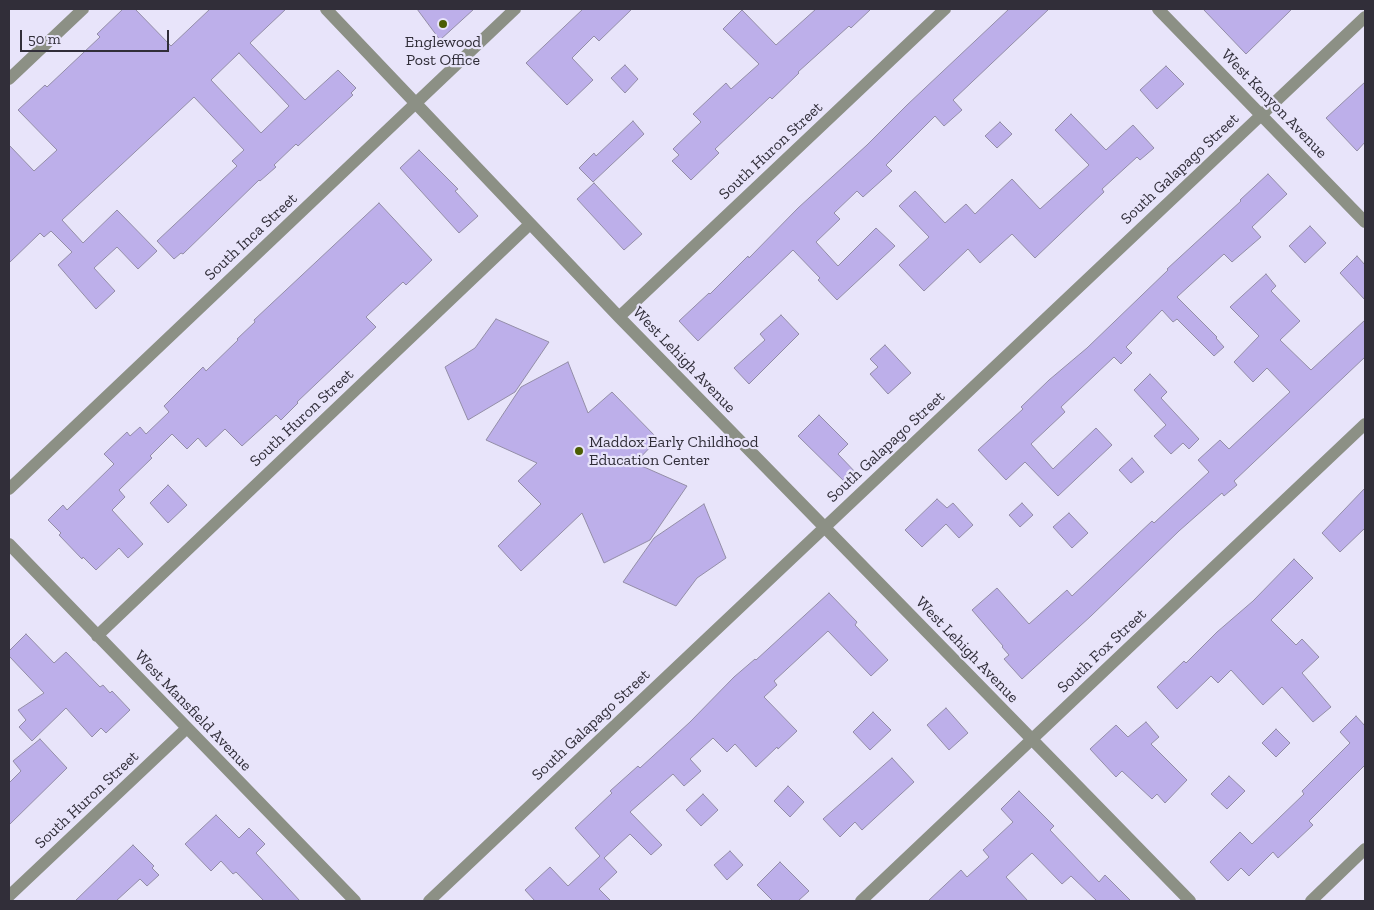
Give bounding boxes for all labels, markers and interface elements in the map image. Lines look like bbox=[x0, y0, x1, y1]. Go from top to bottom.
marker: Englewood Post Office bbox=[437, 18, 449, 30]
scale bar bbox=[22, 20, 171, 52]
text: 50 m bbox=[28, 30, 61, 48]
place label: Englewood Post Office bbox=[405, 32, 481, 70]
street label: West Kenyon Avenue bbox=[1217, 45, 1331, 163]
street label: South Huron Street bbox=[715, 98, 827, 204]
street label: South Galapago Street bbox=[1117, 109, 1243, 229]
street label: South Inca Street bbox=[201, 189, 301, 285]
street label: West Lehigh Avenue bbox=[628, 303, 740, 417]
street label: South Huron Street bbox=[246, 365, 358, 471]
street label: South Galapago Street bbox=[823, 387, 949, 507]
place label: Maddox Early Childhood Education Center bbox=[589, 432, 759, 470]
marker: Maddox Early Childhood Education Center bbox=[573, 445, 585, 457]
street label: West Lehigh Avenue bbox=[911, 593, 1023, 707]
street label: South Fox Street bbox=[1053, 605, 1151, 697]
street label: West Mansfield Avenue bbox=[130, 647, 256, 775]
street label: South Galapago Street bbox=[528, 665, 654, 785]
street label: South Huron Street bbox=[31, 747, 143, 853]

